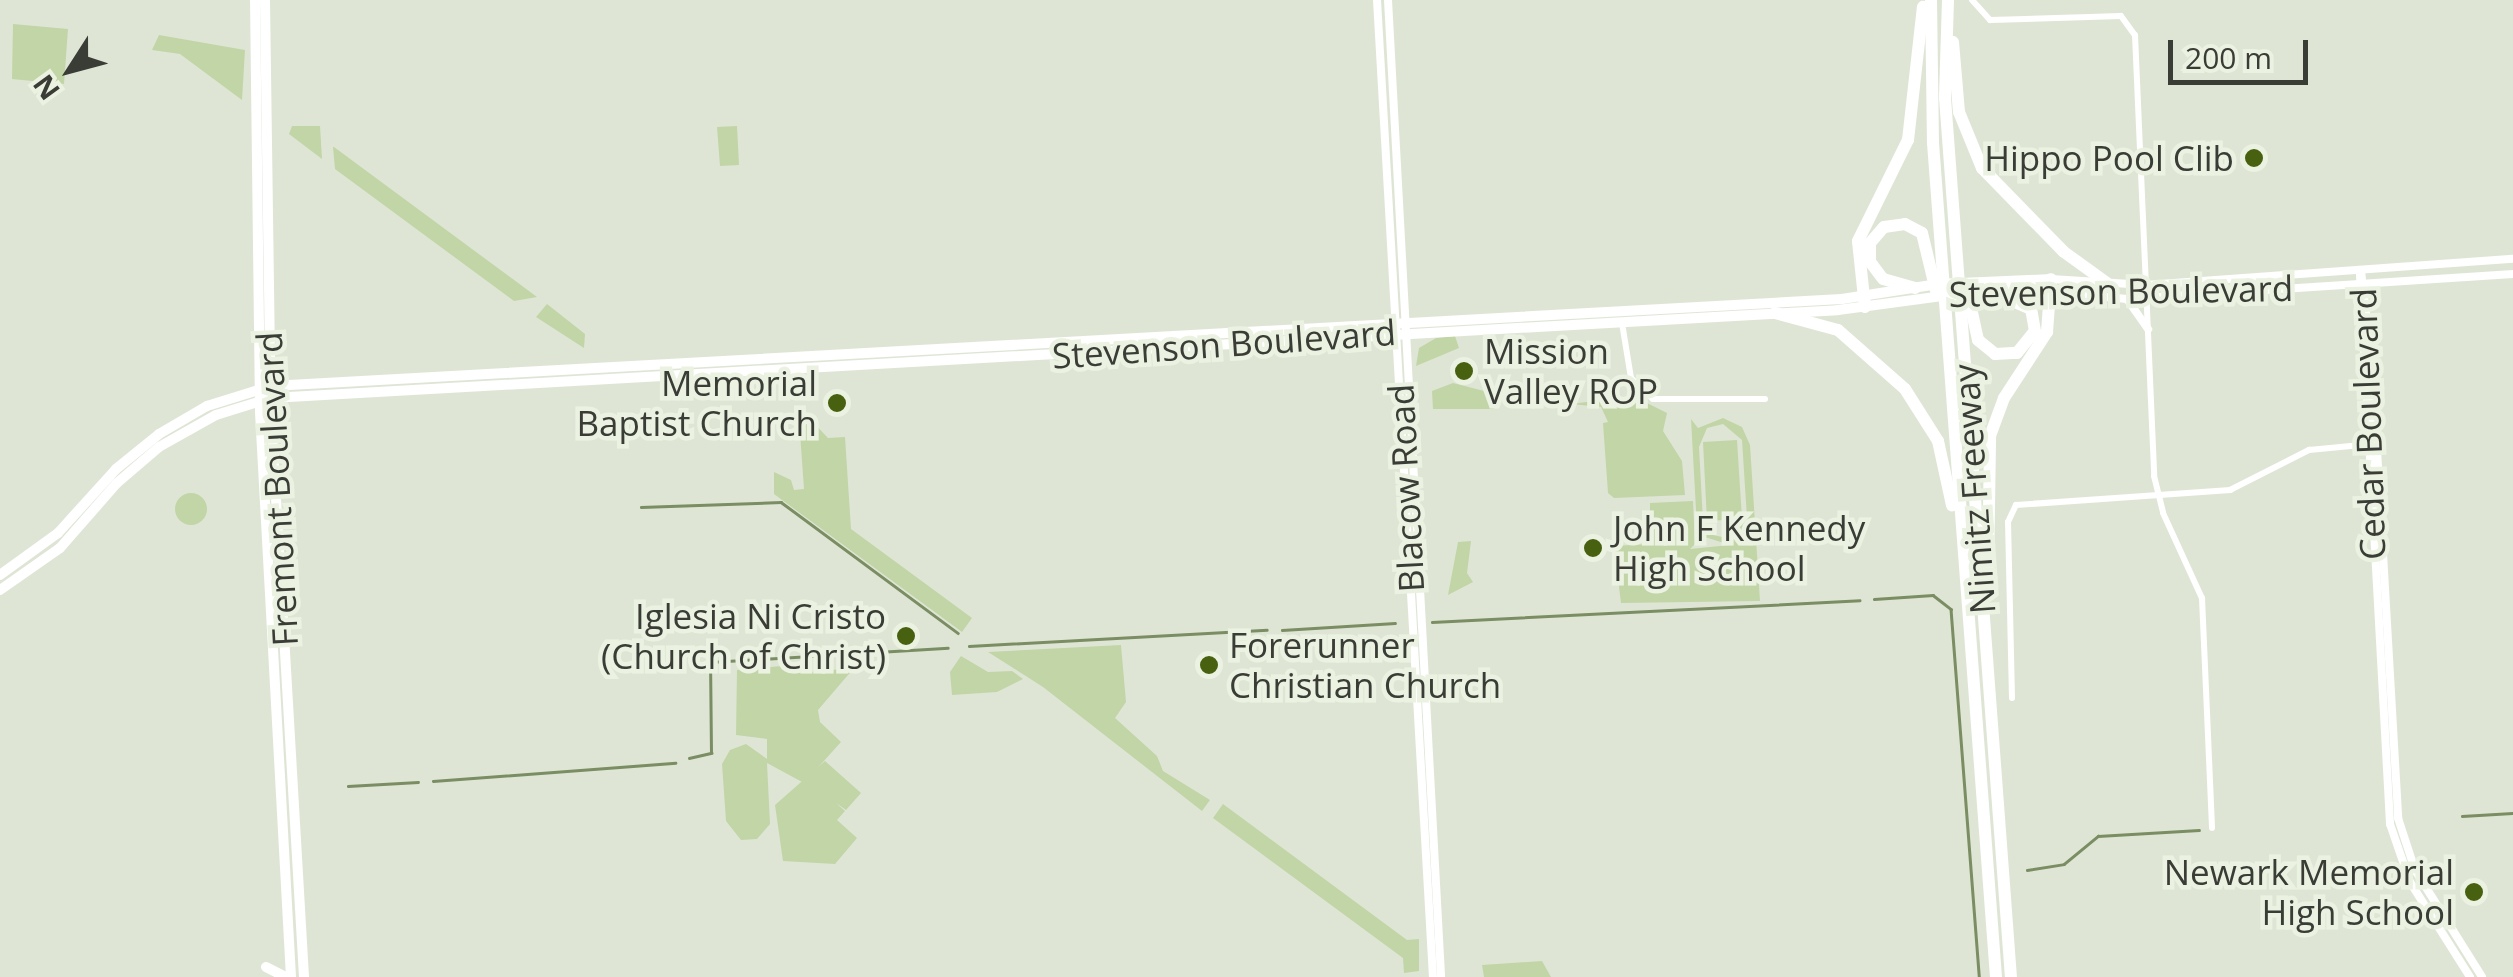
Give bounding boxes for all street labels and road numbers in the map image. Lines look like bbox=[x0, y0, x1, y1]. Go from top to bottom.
street label: Stevenson Boulevard bbox=[1948, 267, 2294, 315]
street label: Cedar Boulevard bbox=[2342, 287, 2394, 561]
street label: Stevenson Boulevard bbox=[1051, 311, 1397, 377]
street label: Fremont Boulevard bbox=[248, 331, 306, 647]
street label: Nimitz Freeway bbox=[1944, 363, 2004, 615]
street label: Blacow Road bbox=[1380, 383, 1432, 593]

